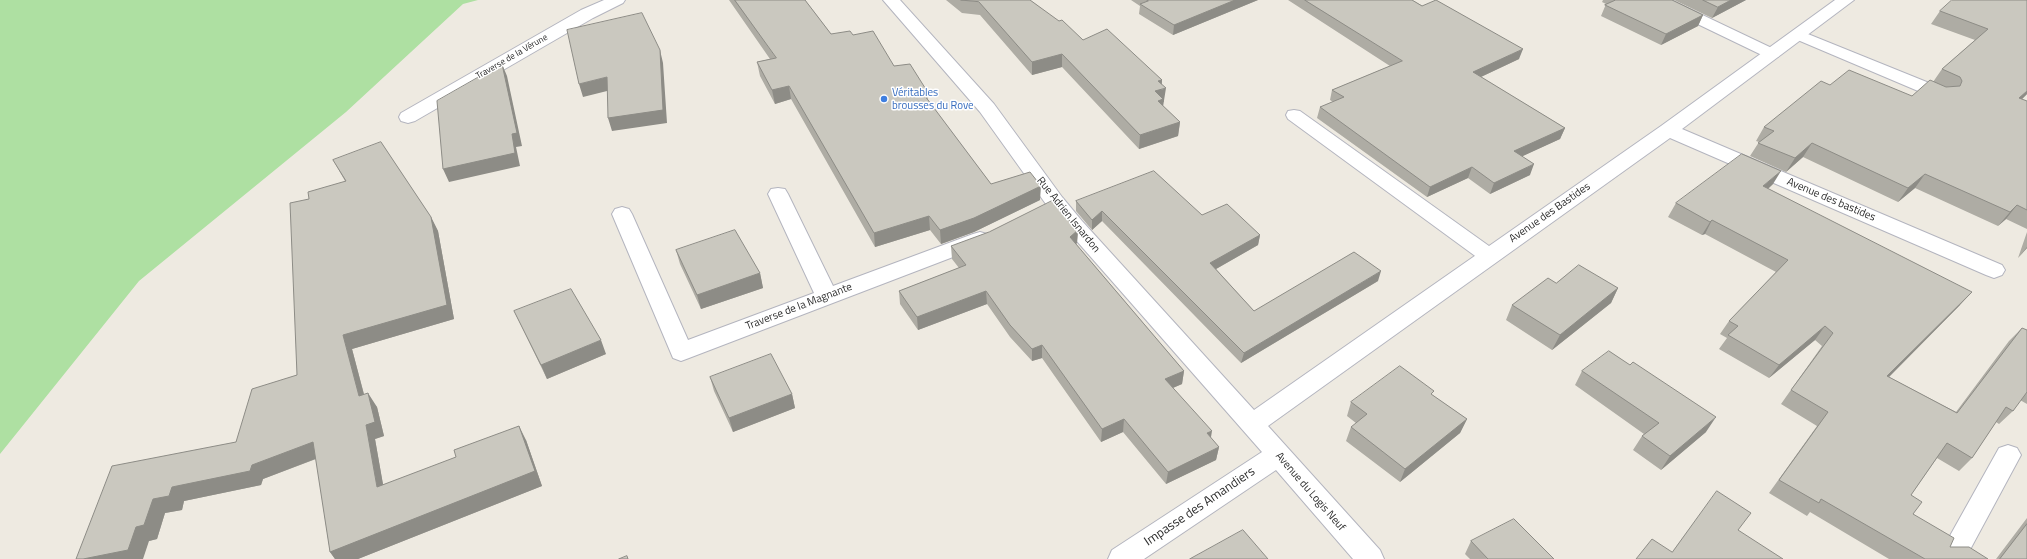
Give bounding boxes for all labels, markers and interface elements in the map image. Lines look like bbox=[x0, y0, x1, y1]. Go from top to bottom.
street label: Traverse de la Vérune bbox=[474, 32, 550, 82]
place label: Véritables brousses du Rove bbox=[892, 86, 974, 112]
marker: Véritables brousses du Rove bbox=[879, 94, 889, 104]
street label: Rue Adrien Isnardon bbox=[1033, 175, 1103, 255]
street label: Avenue des bastides bbox=[1785, 175, 1877, 225]
street label: Avenue des Bastides bbox=[1507, 180, 1593, 246]
street label: Traverse de la Magnante bbox=[744, 281, 854, 333]
street label: Avenue du Logis Neuf bbox=[1272, 450, 1348, 534]
street label: Impasse des Amandiers bbox=[1142, 464, 1258, 550]

